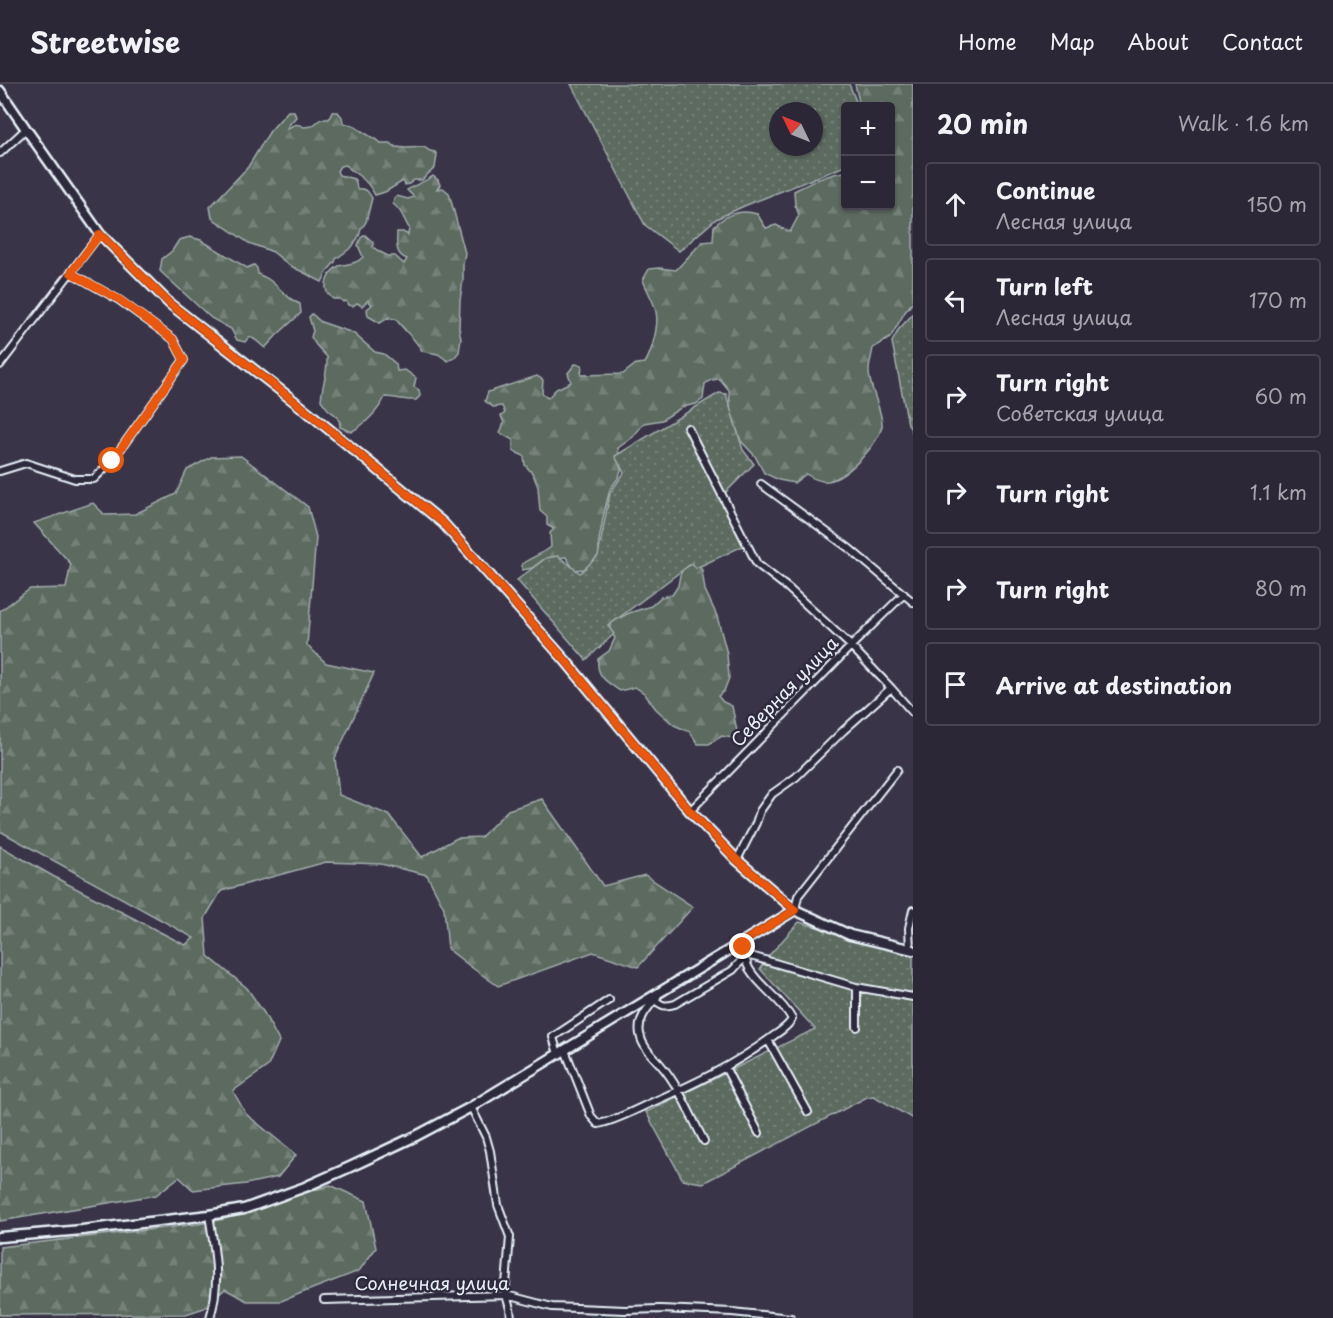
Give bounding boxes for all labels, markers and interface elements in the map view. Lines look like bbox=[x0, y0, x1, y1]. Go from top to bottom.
text: Streetwise bbox=[30, 20, 180, 63]
text: Home bbox=[958, 25, 1017, 57]
text: Map bbox=[1050, 25, 1095, 57]
text: About bbox=[1128, 25, 1189, 57]
text: Contact bbox=[1222, 25, 1303, 57]
north arrow bbox=[769, 102, 823, 156]
map controls bbox=[841, 102, 895, 210]
button: + bbox=[841, 102, 895, 156]
text: 20 min bbox=[937, 104, 1028, 143]
text: Walk · 1.6 km bbox=[1178, 108, 1309, 138]
button: − bbox=[841, 156, 895, 210]
text: Continue bbox=[996, 173, 1095, 206]
icon: ahead bbox=[939, 188, 972, 221]
text: 150 m bbox=[1247, 189, 1307, 219]
text: Лесная улица bbox=[996, 206, 1132, 236]
text: Turn left bbox=[996, 269, 1093, 302]
icon: left bbox=[939, 284, 972, 317]
text: 170 m bbox=[1249, 285, 1307, 315]
text: Лесная улица bbox=[996, 302, 1132, 332]
text: Turn right bbox=[996, 365, 1109, 398]
icon: right bbox=[939, 380, 972, 413]
text: 60 m bbox=[1255, 381, 1307, 411]
text: Советская улица bbox=[996, 398, 1164, 428]
route start bbox=[98, 447, 124, 473]
icon: right bbox=[939, 476, 972, 509]
text: Turn right bbox=[996, 476, 1109, 509]
text: 1.1 km bbox=[1250, 477, 1307, 507]
icon: right bbox=[939, 572, 972, 605]
text: Turn right bbox=[996, 572, 1109, 605]
text: 80 m bbox=[1255, 573, 1307, 603]
street label: Северная улица bbox=[724, 629, 844, 752]
icon: arrive bbox=[939, 668, 972, 701]
text: Arrive at destination bbox=[996, 668, 1232, 701]
route end bbox=[729, 933, 755, 959]
street label: Солнечная улица bbox=[355, 1269, 510, 1296]

